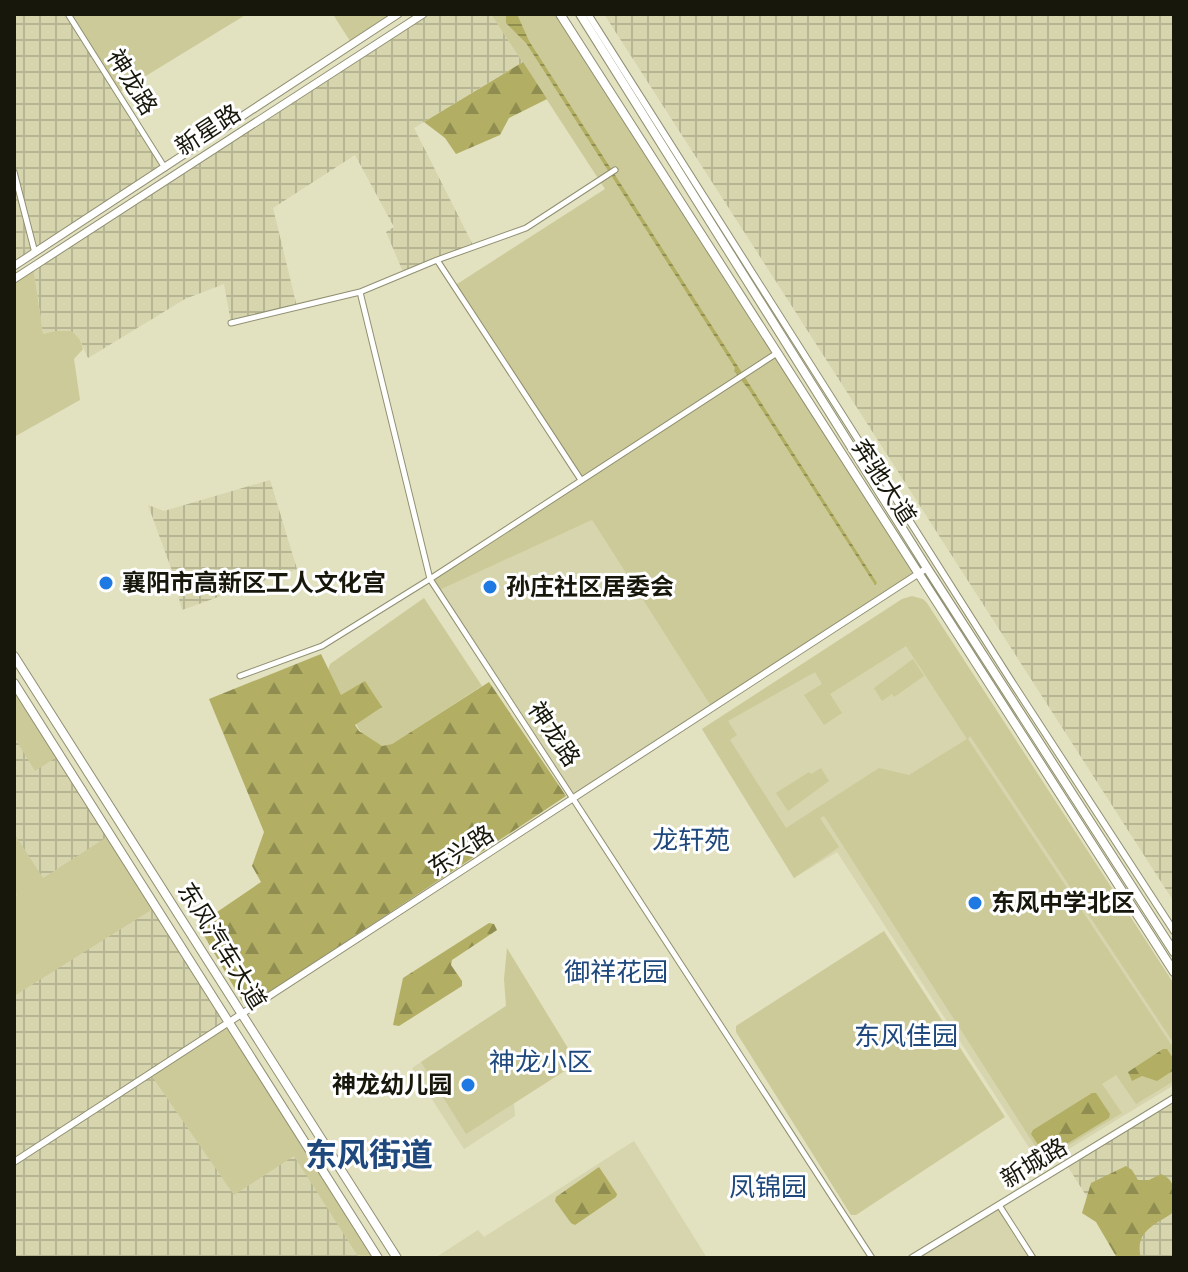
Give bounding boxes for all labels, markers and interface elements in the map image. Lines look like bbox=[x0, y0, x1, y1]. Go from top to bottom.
street label: 神龙路 bbox=[101, 44, 163, 120]
street label: 新星路 bbox=[170, 99, 246, 161]
street label: 奔驰大道 bbox=[846, 434, 922, 530]
place label: 襄阳市高新区工人文化宫 bbox=[122, 569, 386, 597]
place label: 孙庄社区居委会 bbox=[506, 573, 674, 601]
marker: 襄阳市高新区工人文化宫 bbox=[97, 574, 115, 592]
marker: 孙庄社区居委会 bbox=[481, 578, 499, 596]
street label: 神龙路 bbox=[522, 696, 586, 772]
street label: 东兴路 bbox=[423, 820, 499, 882]
district label: 龙轩苑 bbox=[652, 825, 730, 856]
street label: 东风汽车大道 bbox=[172, 878, 272, 1014]
place label: 东风中学北区 bbox=[991, 889, 1135, 917]
marker: 东风中学北区 bbox=[966, 894, 984, 912]
district label: 御祥花园 bbox=[564, 957, 668, 988]
district label: 东风佳园 bbox=[854, 1021, 958, 1052]
district label: 神龙小区 bbox=[489, 1047, 593, 1078]
place label: 神龙幼儿园 bbox=[332, 1071, 452, 1099]
marker: 神龙幼儿园 bbox=[459, 1076, 477, 1094]
street label: 新城路 bbox=[996, 1132, 1072, 1194]
district label: 东风街道 bbox=[305, 1136, 433, 1174]
district label: 凤锦园 bbox=[729, 1172, 807, 1203]

